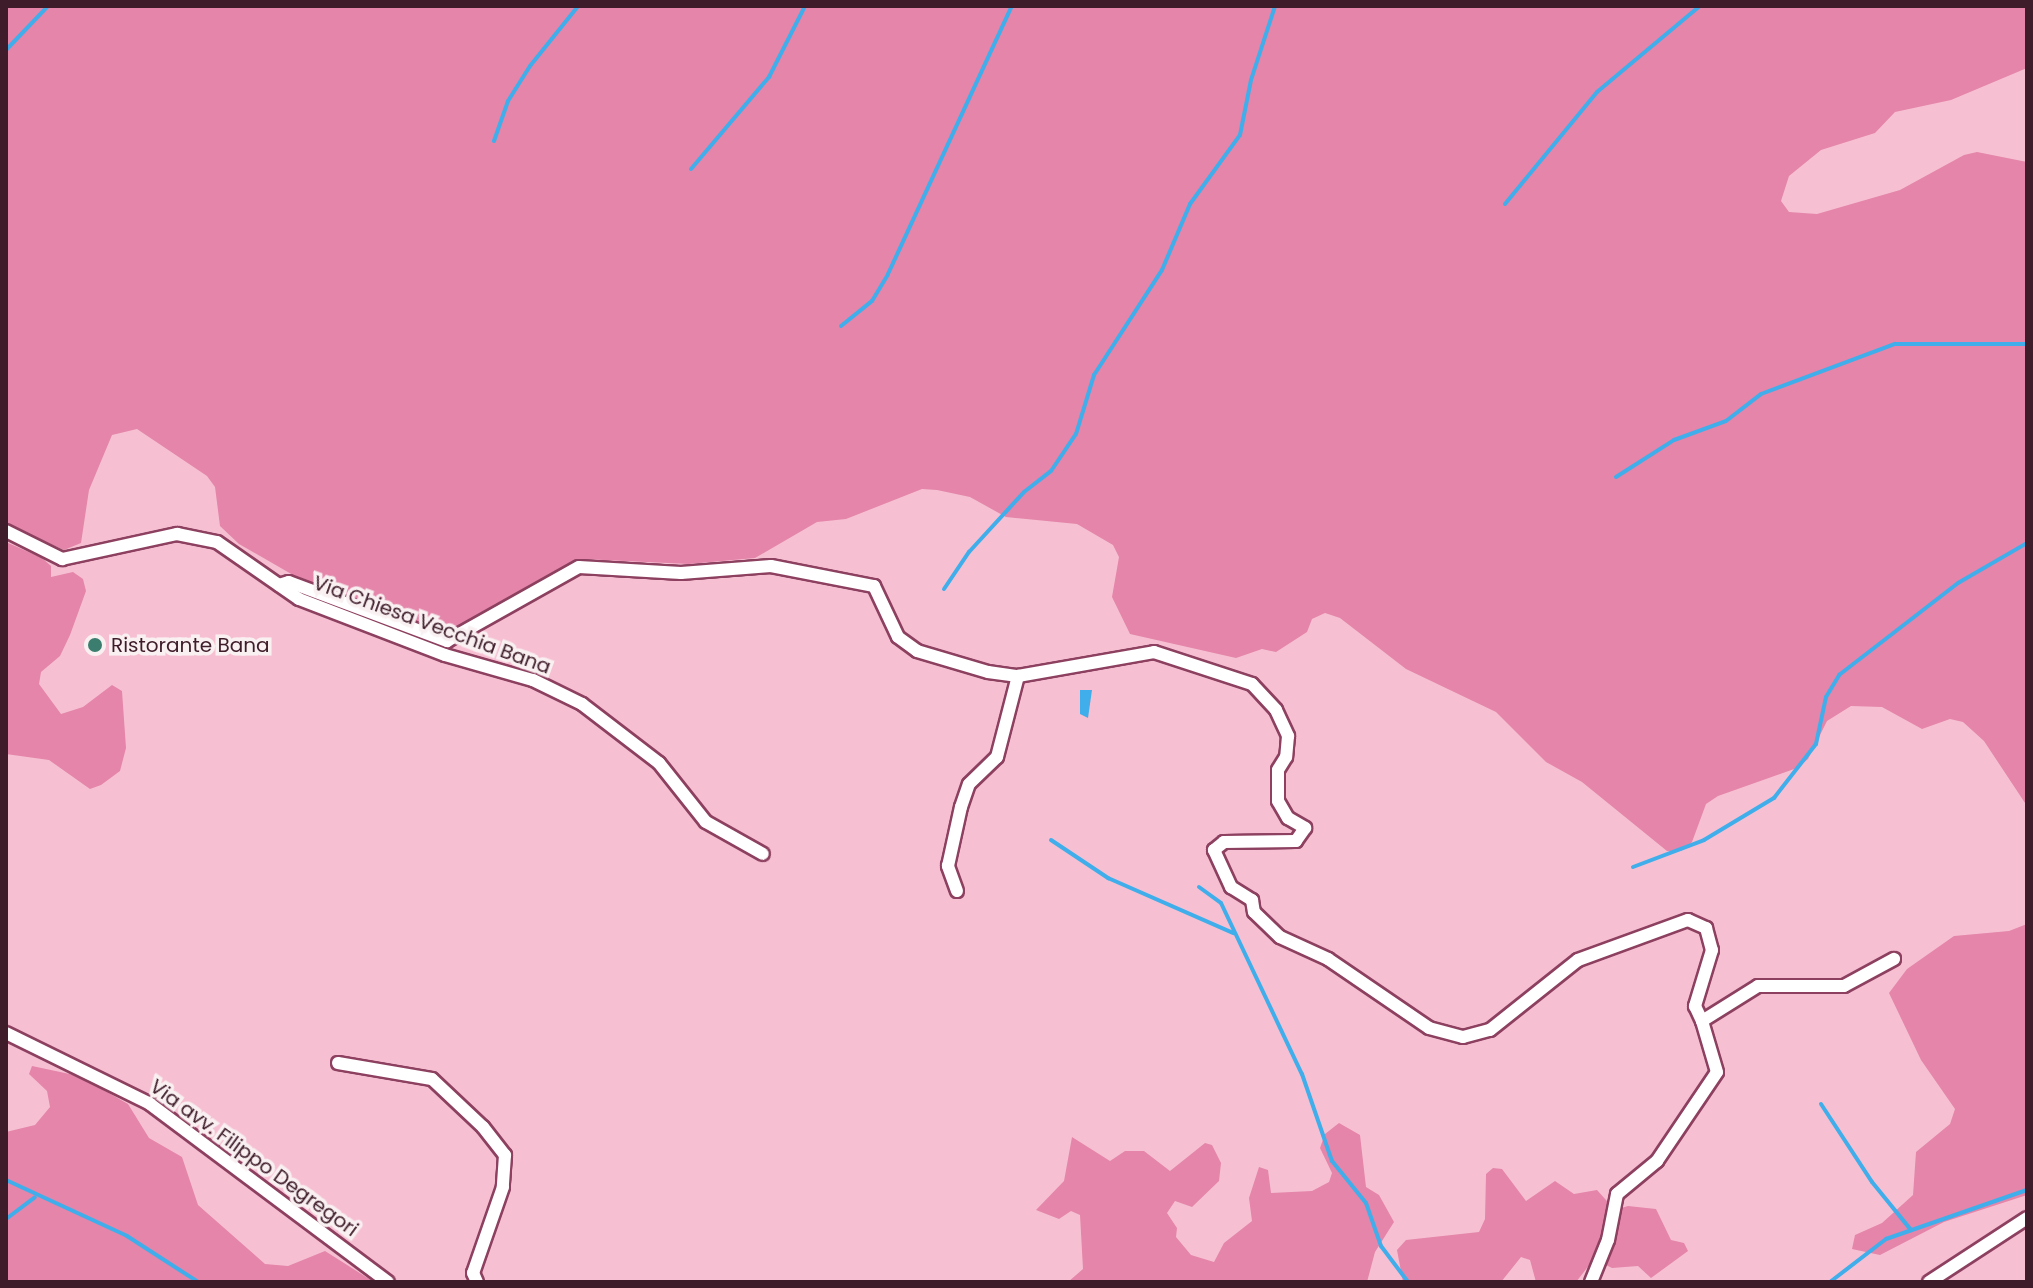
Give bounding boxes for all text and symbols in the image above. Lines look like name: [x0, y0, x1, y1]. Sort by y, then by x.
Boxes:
street label: Via Chiesa Vecchia Bana: [310, 571, 554, 679]
place label: Ristorante Bana: [111, 633, 269, 657]
marker: Ristorante Bana: [86, 636, 104, 654]
street label: Via avv. Filippo Degregori: [145, 1074, 363, 1242]

